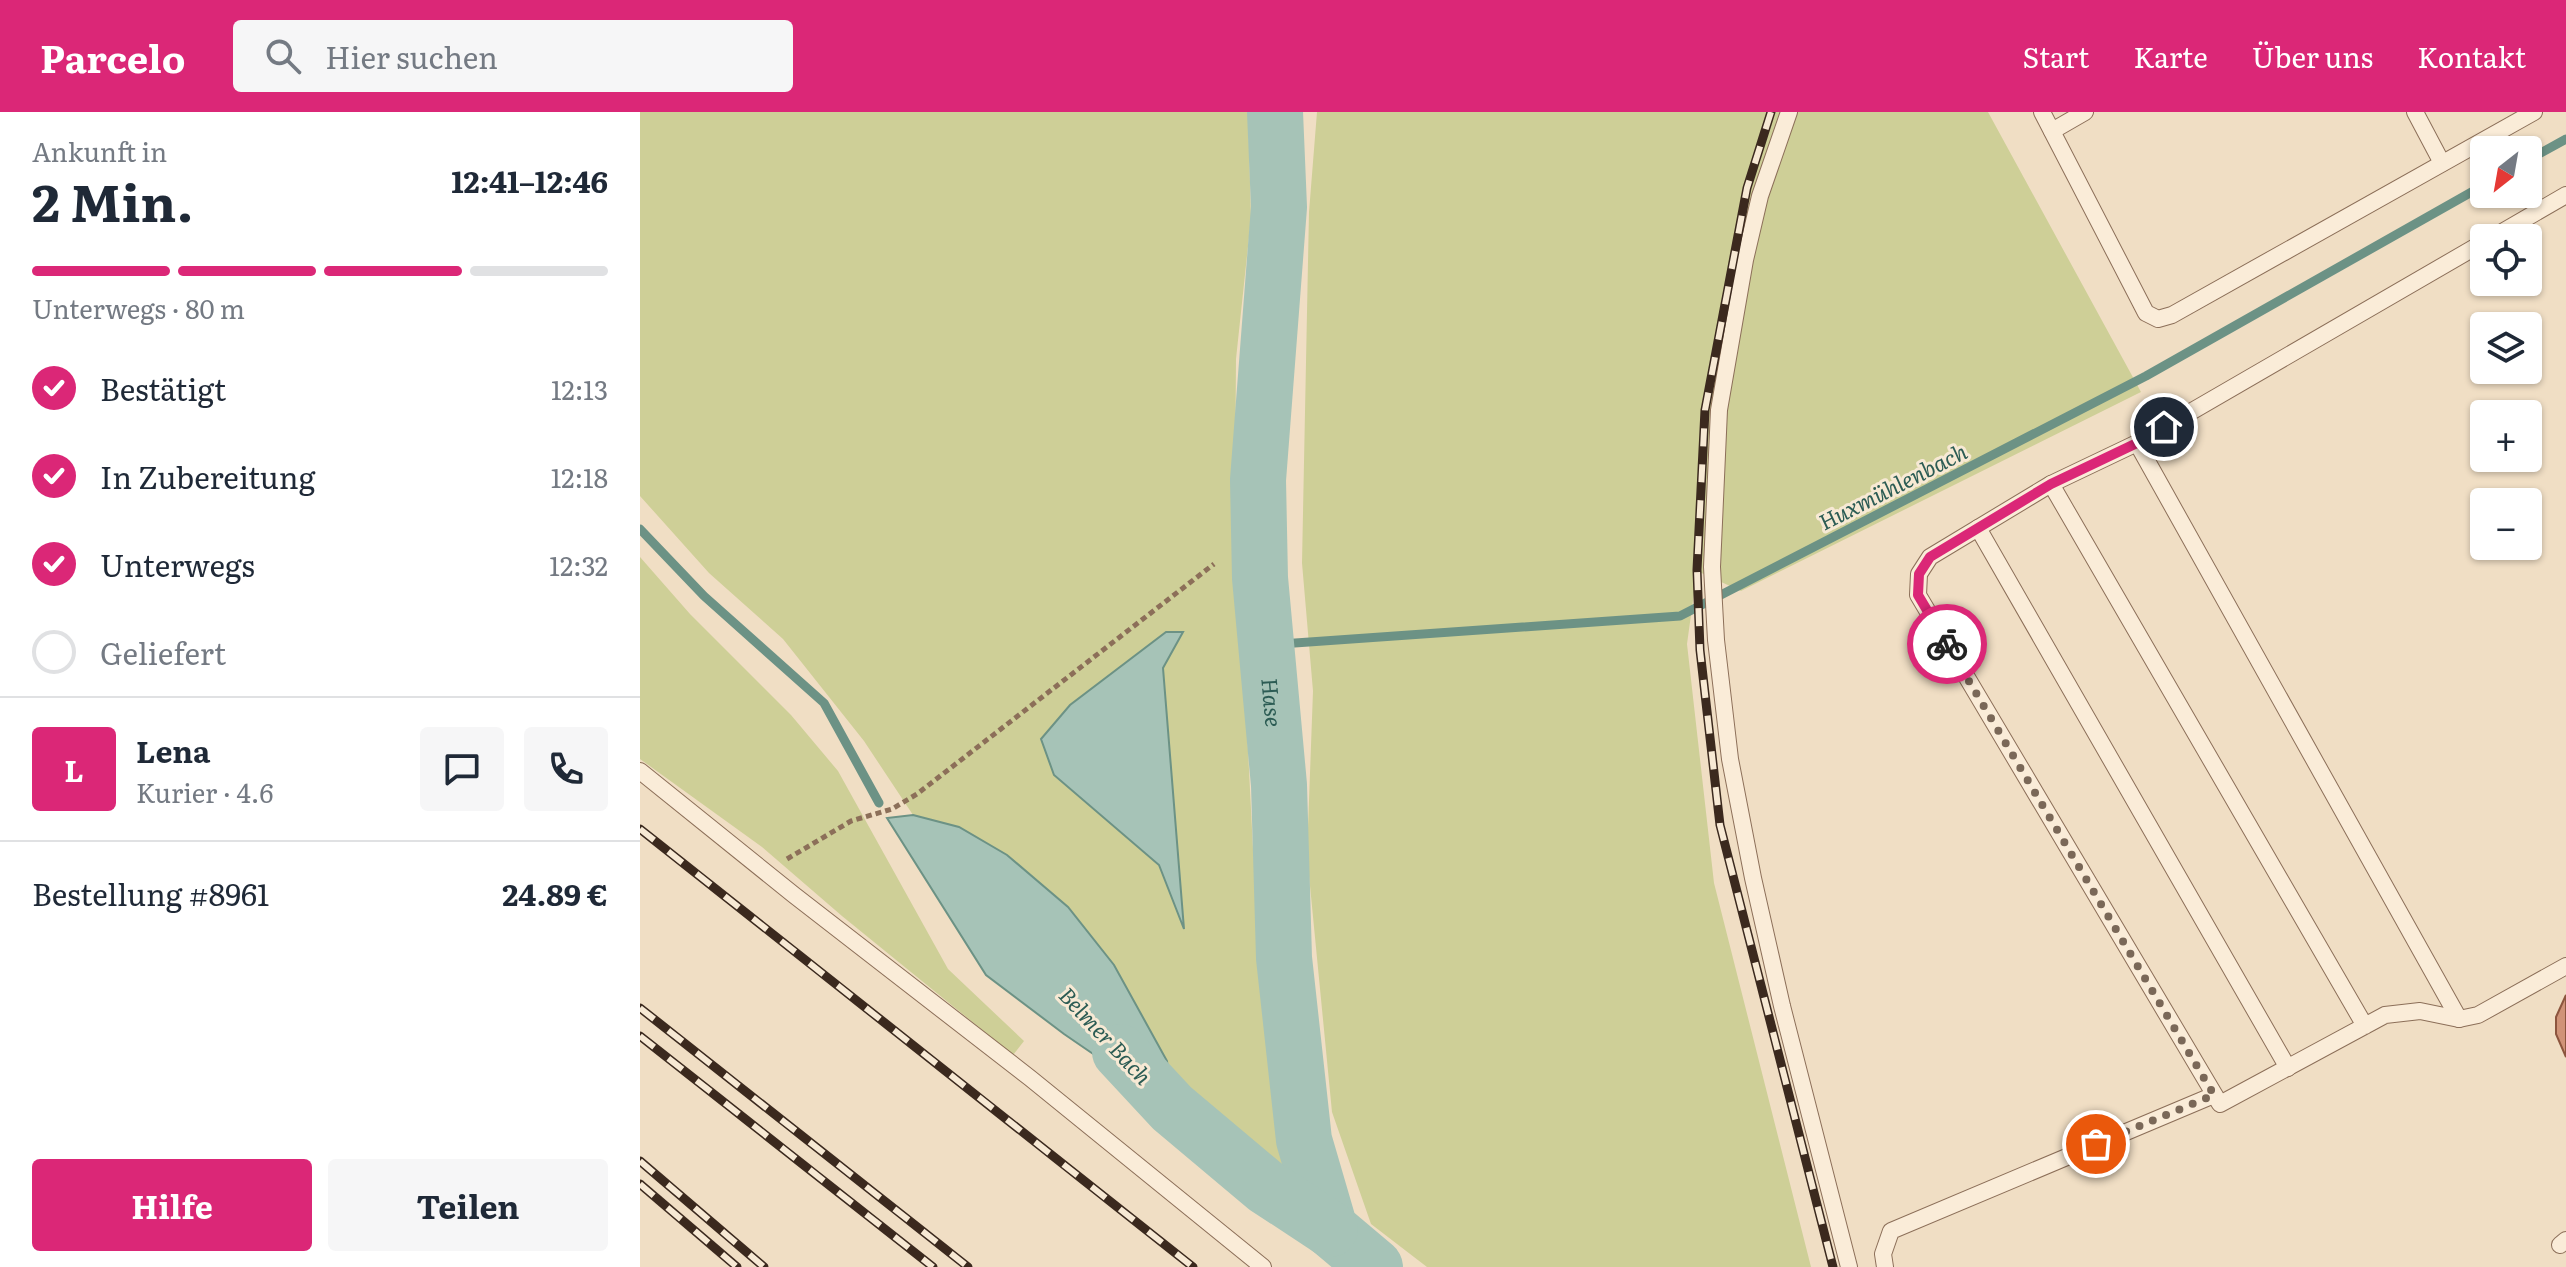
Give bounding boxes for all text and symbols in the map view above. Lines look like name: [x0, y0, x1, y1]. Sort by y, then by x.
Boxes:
search box: [233, 20, 793, 92]
text: Parcelo: [40, 28, 185, 85]
icon: search: [261, 34, 305, 78]
text: Hier suchen: [325, 34, 498, 78]
text: Start: [2023, 35, 2089, 77]
text: Karte: [2133, 35, 2208, 77]
text: Über uns: [2252, 35, 2373, 77]
text: Kontakt: [2417, 35, 2526, 77]
text: Ankunft in: [32, 131, 167, 170]
north arrow: [2470, 136, 2542, 208]
map controls: [2470, 136, 2542, 560]
text: 12:41–12:46: [451, 158, 608, 202]
text: 2 Min.: [32, 161, 194, 238]
button: locate: [2470, 224, 2542, 296]
text: Unterwegs · 80 m: [32, 288, 245, 327]
button: layers: [2470, 312, 2542, 384]
icon: check: [32, 366, 76, 410]
text: Bestätigt: [100, 366, 226, 410]
text: 12:13: [551, 369, 608, 408]
pin: [2130, 393, 2198, 461]
button: +: [2470, 400, 2542, 472]
icon: home: [2142, 405, 2186, 449]
water label: Huxmühlenbach: [1812, 434, 1972, 537]
icon: check: [32, 454, 76, 498]
text: In Zubereitung: [100, 454, 315, 498]
text: 12:18: [551, 457, 608, 496]
button: −: [2470, 488, 2542, 560]
icon: check: [32, 542, 76, 586]
text: Unterwegs: [100, 542, 255, 586]
text: 12:32: [549, 545, 608, 584]
courier: [1907, 604, 1987, 684]
icon: bike: [1925, 622, 1969, 666]
text: Geliefert: [100, 630, 226, 674]
water label: Hase: [1254, 676, 1292, 728]
button: chat: [420, 727, 504, 811]
button: phone: [524, 727, 608, 811]
text: Lena: [136, 728, 210, 772]
text: L: [64, 747, 84, 791]
text: Kurier · 4.6: [136, 772, 273, 811]
text: Bestellung #8961: [32, 871, 269, 915]
text: 24.89 €: [502, 871, 608, 915]
water label: Belmer Bach: [1052, 979, 1160, 1091]
pin: [2062, 1110, 2130, 1178]
icon: bag: [2074, 1122, 2118, 1166]
button: Hilfe: [32, 1159, 312, 1251]
button: Teilen: [328, 1159, 608, 1251]

